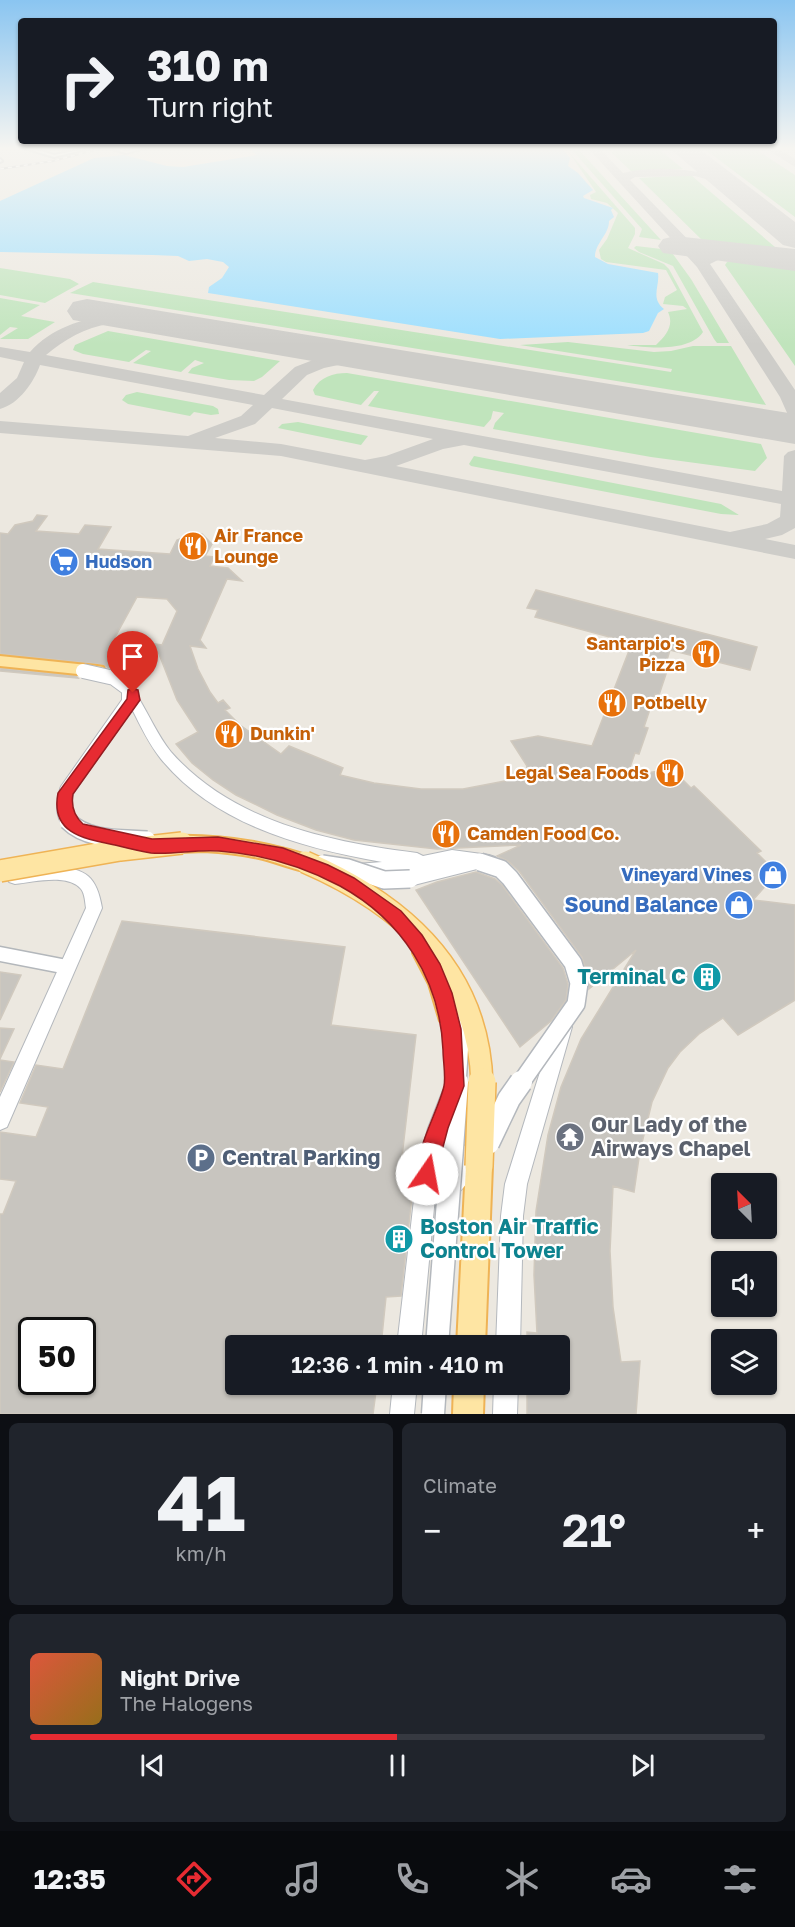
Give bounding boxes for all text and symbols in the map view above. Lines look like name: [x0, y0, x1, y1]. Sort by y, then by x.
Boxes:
text: 310 m: [147, 40, 269, 90]
icon: right: [48, 42, 126, 120]
text: Turn right: [147, 91, 273, 123]
place label: Air France Lounge: [214, 524, 303, 567]
restaurant icon: Air France Lounge: [177, 530, 209, 562]
supermarket icon: Hudson: [48, 546, 80, 578]
place label: Hudson: [85, 550, 152, 572]
pin: [107, 631, 158, 693]
place label: Santarpio's Pizza: [586, 632, 685, 675]
restaurant icon: Santarpio's Pizza: [690, 638, 722, 670]
icon: arrive: [116, 640, 149, 673]
restaurant icon: Potbelly: [596, 687, 628, 719]
place label: Potbelly: [633, 691, 707, 713]
restaurant icon: Dunkin': [213, 718, 245, 750]
place label: Dunkin': [250, 722, 315, 744]
restaurant icon: Legal Sea Foods: [654, 757, 686, 789]
place label: Legal Sea Foods: [505, 761, 649, 783]
restaurant icon: Camden Food Co.: [430, 818, 462, 850]
place label: Camden Food Co.: [467, 822, 620, 844]
shop icon: Vineyard Vines: [757, 859, 789, 891]
place label: Vineyard Vines: [621, 863, 752, 885]
shop icon: Sound Balance: [723, 889, 755, 921]
place label: Sound Balance: [565, 891, 718, 917]
building icon: Terminal C: [691, 961, 723, 993]
place label: Terminal C: [577, 963, 686, 989]
place label: Our Lady of the Airways Chapel: [591, 1111, 751, 1161]
temple icon: Our Lady of the Airways Chapel: [554, 1121, 586, 1153]
parking icon: Central Parking: [185, 1142, 217, 1174]
position arrow: [395, 1142, 459, 1206]
place label: Central Parking: [222, 1144, 380, 1170]
north arrow: [711, 1173, 777, 1239]
map controls: [711, 1173, 777, 1395]
place label: Boston Air Traffic Control Tower: [420, 1213, 599, 1263]
building icon: Boston Air Traffic Control Tower: [383, 1223, 415, 1255]
button: sound: [711, 1251, 777, 1317]
speed limit sign: 50: [18, 1317, 96, 1395]
button: layers: [711, 1329, 777, 1395]
text: 12:36 · 1 min · 410 m: [291, 1351, 504, 1378]
text: 41: [157, 1455, 245, 1548]
text: Climate: [423, 1473, 497, 1497]
text: 21°: [562, 1503, 626, 1557]
text: −: [423, 1511, 441, 1550]
text: +: [747, 1511, 765, 1550]
text: km/h: [176, 1541, 226, 1565]
text: Night Drive: [120, 1664, 240, 1691]
text: The Halogens: [120, 1691, 253, 1715]
icon: previous: [136, 1749, 169, 1782]
icon: pause: [381, 1749, 414, 1782]
icon: next: [626, 1749, 659, 1782]
icon: directions: [173, 1858, 215, 1900]
icon: music: [282, 1858, 324, 1900]
icon: phone: [391, 1858, 433, 1900]
icon: climate: [501, 1858, 543, 1900]
icon: car: [610, 1858, 652, 1900]
icon: filters: [719, 1858, 761, 1900]
text: 12:35: [34, 1863, 106, 1895]

